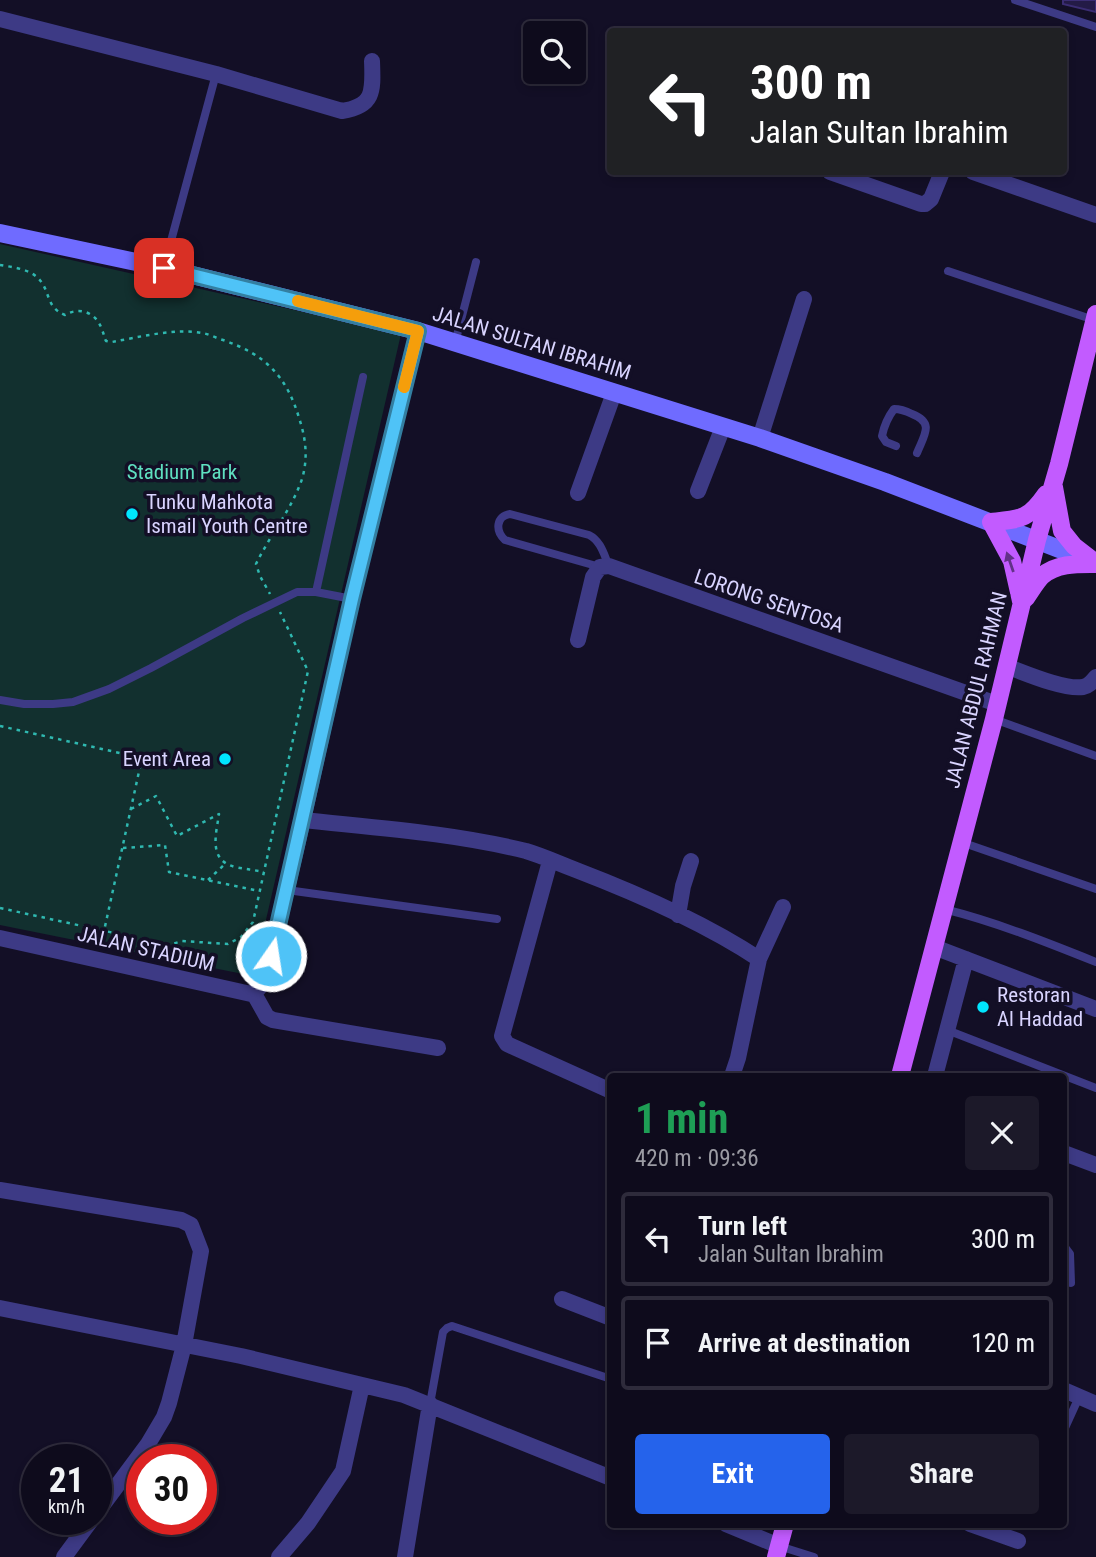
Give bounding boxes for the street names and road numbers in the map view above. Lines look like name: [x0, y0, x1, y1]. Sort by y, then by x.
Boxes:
street label: JALAN SULTAN IBRAHIM: [430, 301, 634, 385]
street label: LORONG SENTOSA: [691, 564, 847, 638]
street label: JALAN ABDUL RAHMAN: [940, 589, 1012, 791]
street label: JALAN STADIUM: [75, 922, 217, 976]

